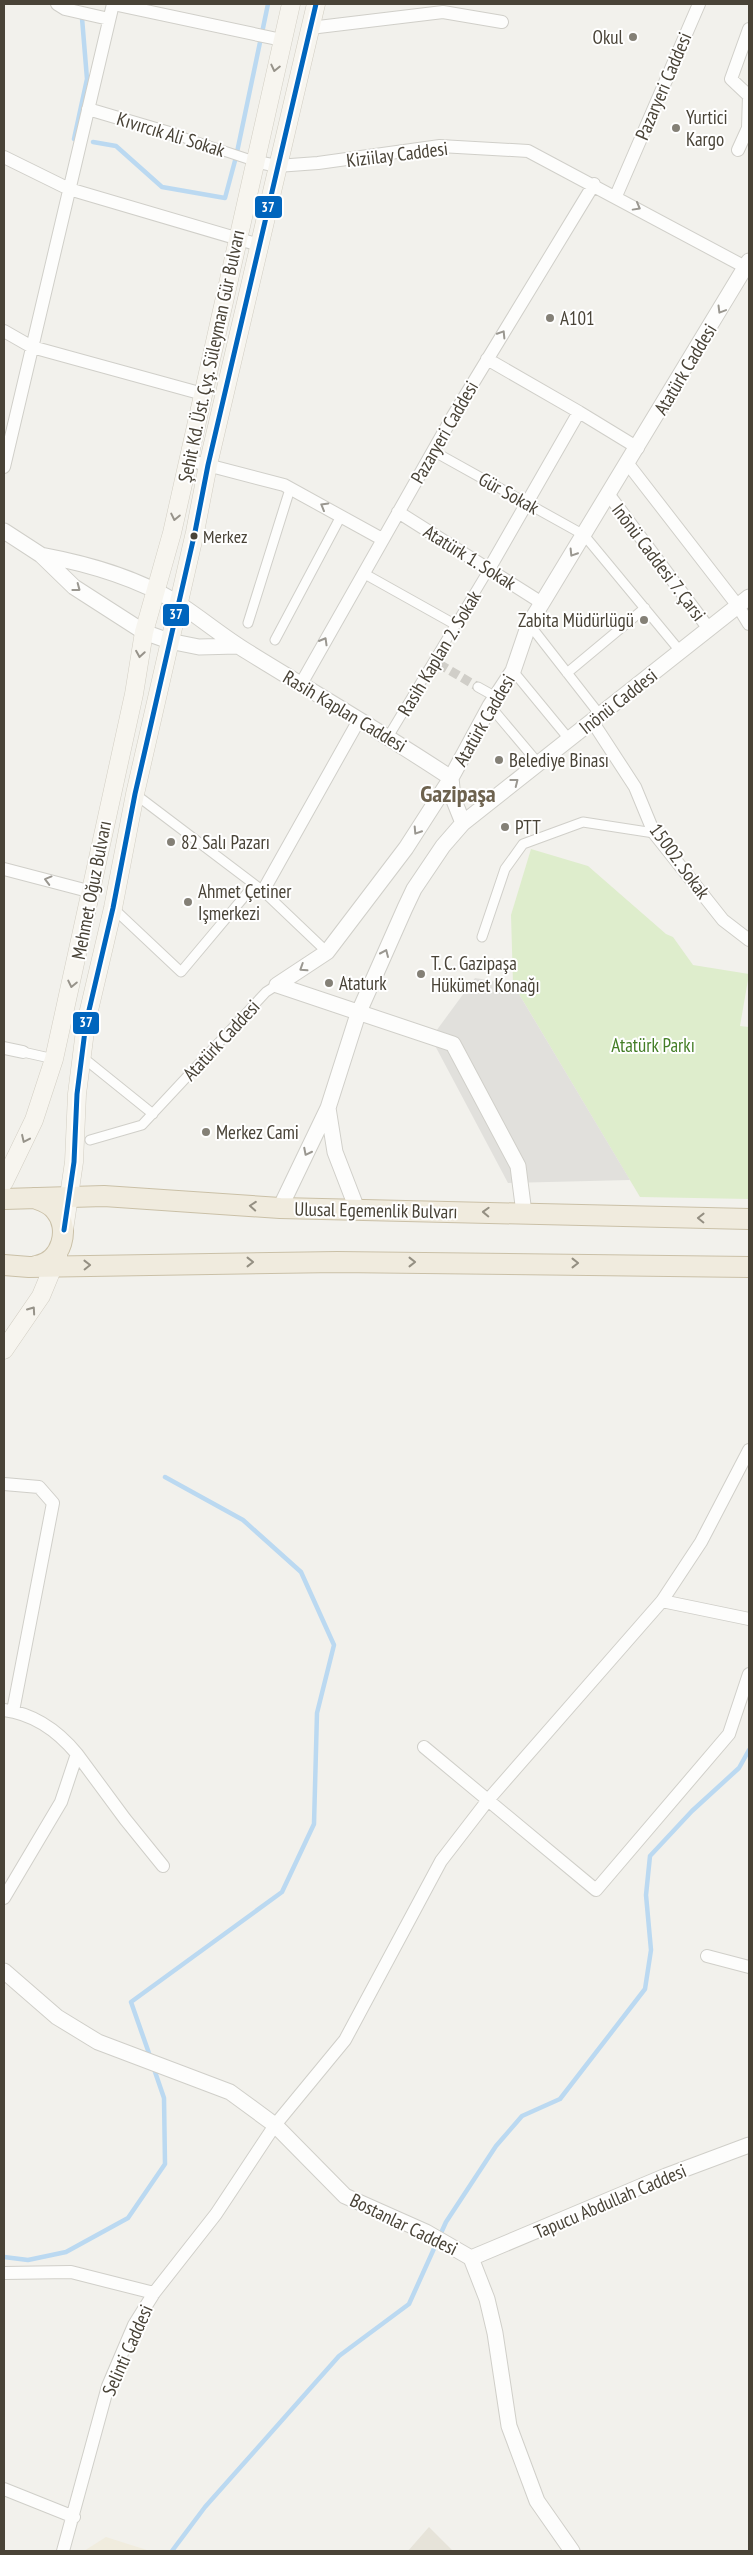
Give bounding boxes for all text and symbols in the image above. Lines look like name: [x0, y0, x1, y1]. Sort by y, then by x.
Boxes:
place label: Okul: [593, 25, 624, 49]
street label: Pazaryeri Caddesi: [630, 29, 696, 143]
marker: Okul: [627, 31, 639, 43]
one-way arrow: [270, 64, 281, 73]
place label: Yurtici Kargo: [686, 105, 728, 151]
street label: Kıvırcık Ali Sokak: [114, 106, 229, 162]
marker: Yurtici Kargo: [670, 122, 682, 134]
street label: Kiziilay Caddesi: [345, 136, 449, 172]
line badge: 37: [254, 195, 283, 219]
text: 37: [261, 198, 275, 216]
one-way arrow: [631, 201, 640, 211]
street label: Şehit Kd. Üst. Çvş. Süleyman Gür Bulvarı: [172, 227, 250, 485]
one-way arrow: [717, 304, 727, 313]
place label: A101: [560, 306, 595, 330]
marker: A101: [544, 312, 556, 324]
street label: Atatürk Caddesi: [648, 319, 722, 419]
one-way arrow: [496, 331, 505, 340]
street label: Pazaryeri Caddesi: [405, 376, 483, 488]
street label: Gür Sokak: [475, 467, 544, 520]
street label: Inōnü Caddesi 7. Çarsi: [607, 498, 711, 626]
one-way arrow: [320, 503, 329, 513]
one-way arrow: [170, 513, 181, 522]
street label: Atatürk 1. Sokak: [419, 519, 521, 595]
place label: Merkez: [203, 525, 247, 548]
marker: Merkez: [189, 531, 199, 541]
one-way arrow: [569, 548, 579, 557]
one-way arrow: [71, 582, 81, 591]
street label: Rasih Kaplan 2. Sokak: [392, 585, 486, 720]
line badge: 37: [162, 603, 190, 627]
text: 37: [169, 605, 183, 623]
place label: Zabita Müdürlügü: [518, 608, 634, 632]
marker: Zabita Müdürlügü: [638, 614, 650, 626]
one-way arrow: [318, 638, 328, 647]
one-way arrow: [135, 650, 146, 658]
street label: Inönü Caddesi: [574, 663, 662, 739]
street label: Rasih Kaplan Caddesi: [279, 665, 411, 757]
street label: Atatürk Caddesi: [448, 670, 520, 770]
place label: Belediye Binası: [509, 748, 609, 772]
marker: Belediye Binası: [493, 754, 505, 766]
district label: Gazipaşa: [420, 778, 496, 809]
one-way arrow: [509, 779, 518, 787]
place label: PTT: [515, 815, 541, 839]
street label: Mehmet Oğuz Bulvarı: [66, 819, 116, 961]
street label: 15002. Sokak: [645, 819, 716, 904]
marker: PTT: [499, 821, 511, 833]
one-way arrow: [414, 826, 423, 835]
place label: 82 Salı Pazarı: [181, 830, 270, 854]
marker: 82 Salı Pazarı: [165, 836, 177, 848]
one-way arrow: [43, 875, 52, 886]
place label: Ahmet Çetiner Işmerkezi: [198, 879, 292, 925]
marker: Ahmet Çetiner Işmerkezi: [182, 896, 194, 908]
one-way arrow: [379, 949, 390, 958]
place label: T. C. Gazipaşa Hükümet Konağı: [431, 951, 540, 997]
one-way arrow: [299, 962, 308, 971]
marker: T. C. Gazipaşa Hükümet Konağı: [415, 968, 427, 980]
place label: Ataturk: [339, 971, 387, 995]
marker: Ataturk: [323, 977, 335, 989]
one-way arrow: [67, 980, 77, 989]
street label: Atatürk Caddesi: [177, 994, 265, 1086]
line badge: 37: [72, 1011, 100, 1035]
text: 37: [79, 1013, 93, 1031]
park label: Atatürk Parkı: [611, 1033, 695, 1057]
place label: Merkez Cami: [216, 1120, 299, 1144]
marker: Merkez Cami: [200, 1126, 212, 1138]
one-way arrow: [21, 1134, 31, 1143]
one-way arrow: [303, 1147, 313, 1156]
street label: Ulusal Egemenlik Bulvarı: [294, 1197, 458, 1223]
one-way arrow: [249, 1201, 257, 1212]
one-way arrow: [481, 1207, 489, 1217]
one-way arrow: [696, 1212, 704, 1223]
one-way arrow: [246, 1257, 254, 1267]
one-way arrow: [409, 1257, 417, 1267]
one-way arrow: [572, 1258, 579, 1268]
one-way arrow: [84, 1260, 92, 1270]
one-way arrow: [26, 1306, 35, 1316]
street label: Tapucu Abdullah Caddesi: [530, 2158, 690, 2244]
street label: Bostanlar Caddesi: [346, 2188, 462, 2260]
street label: Selinti Caddesi: [96, 2301, 158, 2399]

